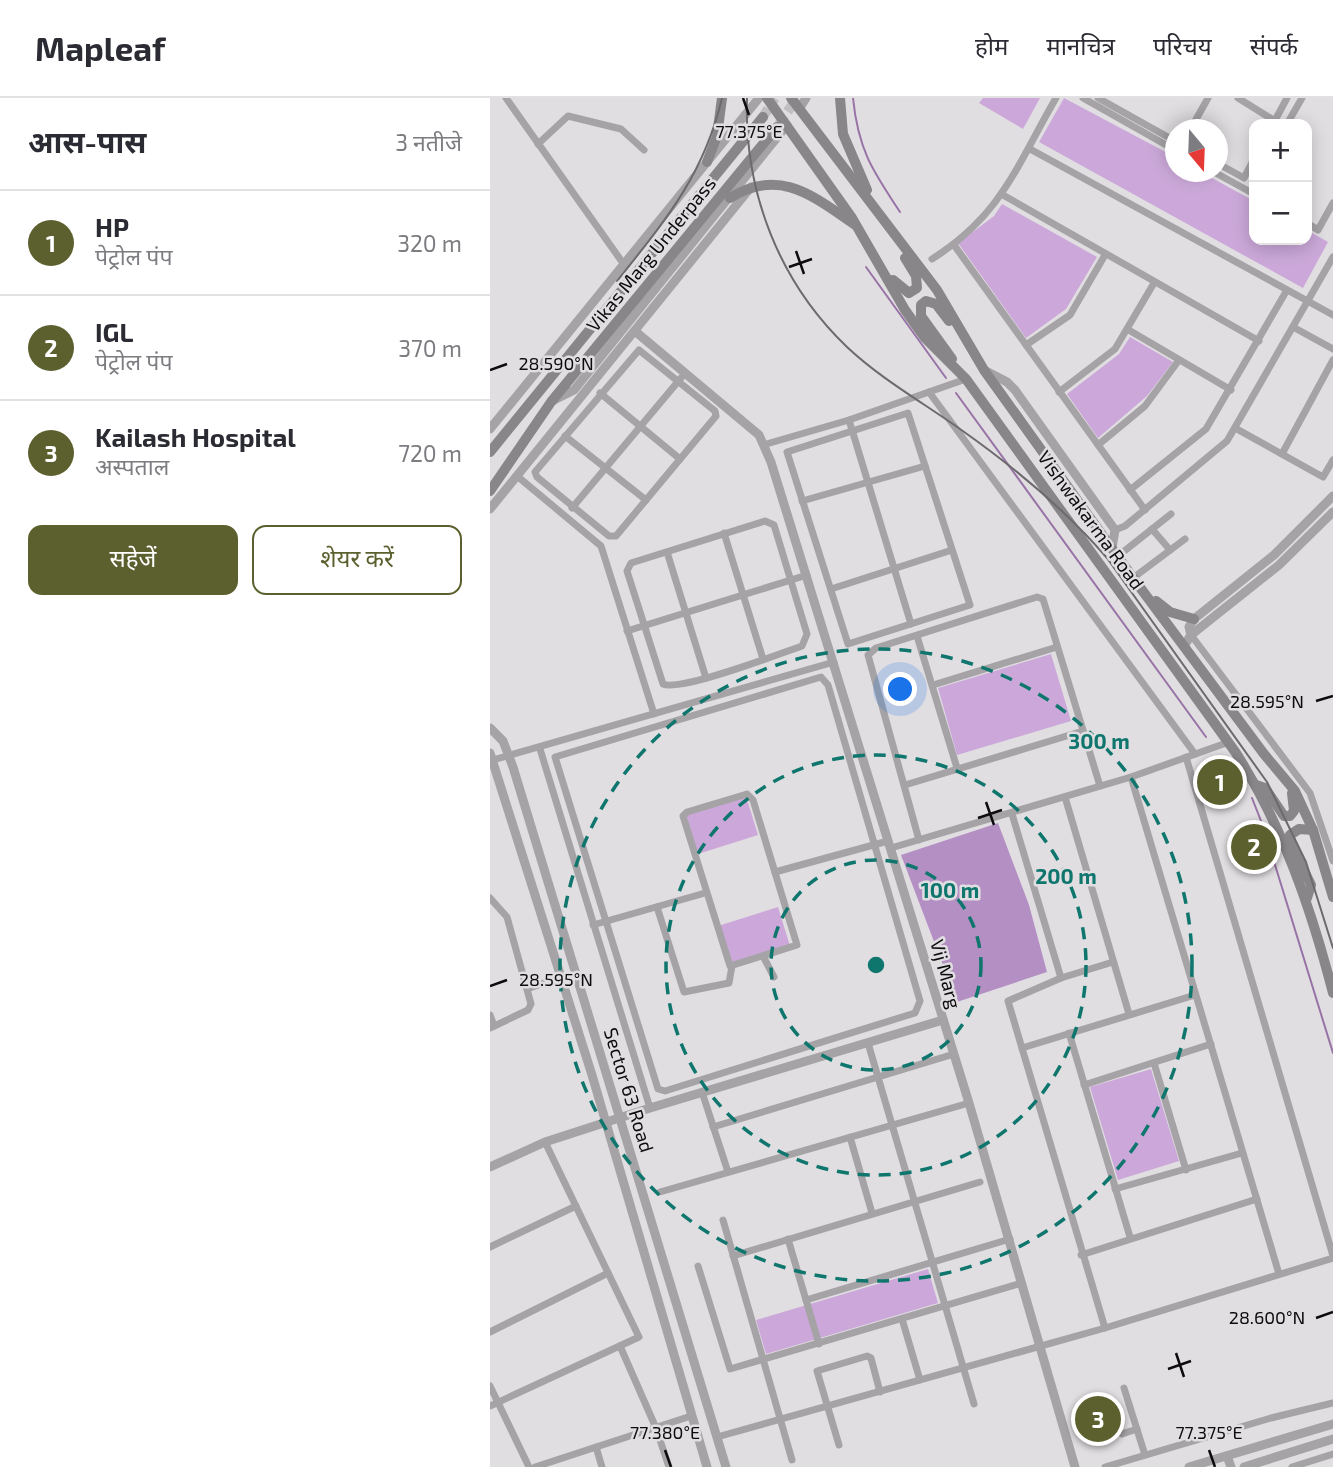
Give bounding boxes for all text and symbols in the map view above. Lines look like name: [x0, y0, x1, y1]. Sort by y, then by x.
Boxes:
text: Mapleaf: [35, 28, 165, 68]
text: होम: [975, 31, 1008, 60]
text: मानचित्र: [1046, 31, 1115, 60]
text: परिचय: [1153, 31, 1212, 60]
text: संपर्क: [1250, 31, 1298, 60]
north arrow: [1165, 119, 1228, 182]
map controls: [1249, 119, 1312, 245]
button: +: [1249, 119, 1312, 182]
text: 77.375°E: [715, 120, 783, 142]
text: आस-पास: [28, 123, 146, 159]
text: 3 नतीजे: [395, 128, 462, 156]
street label: Vikas Marg Underpass: [581, 171, 720, 336]
button: −: [1249, 182, 1312, 245]
text: HP: [95, 211, 129, 242]
text: 1: [46, 229, 56, 257]
text: 320 m: [397, 229, 462, 257]
text: पेट्रोल पंप: [95, 242, 172, 270]
text: IGL: [95, 316, 133, 347]
text: 2: [44, 334, 58, 362]
text: 370 m: [398, 334, 462, 362]
text: पेट्रोल पंप: [95, 347, 172, 375]
text: 28.590°N: [518, 352, 594, 374]
text: Kailash Hospital: [95, 421, 296, 452]
text: 3: [44, 439, 58, 467]
text: 720 m: [398, 439, 462, 467]
street label: Vishwakarma Road: [1033, 446, 1149, 594]
text: अस्पताल: [95, 452, 169, 480]
button: सहेजें: [28, 525, 238, 595]
button: शेयर करें: [252, 525, 462, 595]
your location: [883, 672, 917, 706]
text: 28.595°N: [1230, 690, 1304, 712]
text: 300 m: [1068, 728, 1130, 753]
pin: 1: [1197, 756, 1243, 808]
pin: 2: [1231, 821, 1277, 873]
text: 200 m: [1035, 863, 1097, 888]
text: 100 m: [921, 877, 979, 902]
street label: Vij Marg: [926, 937, 967, 1011]
centre of rings: [864, 953, 888, 977]
text: 28.595°N: [519, 968, 593, 990]
street label: Sector 63 Road: [600, 1025, 659, 1155]
text: 28.600°N: [1229, 1306, 1305, 1328]
pin: 3: [1075, 1393, 1121, 1445]
text: 77.380°E: [630, 1421, 700, 1443]
text: 77.375°E: [1175, 1421, 1243, 1443]

